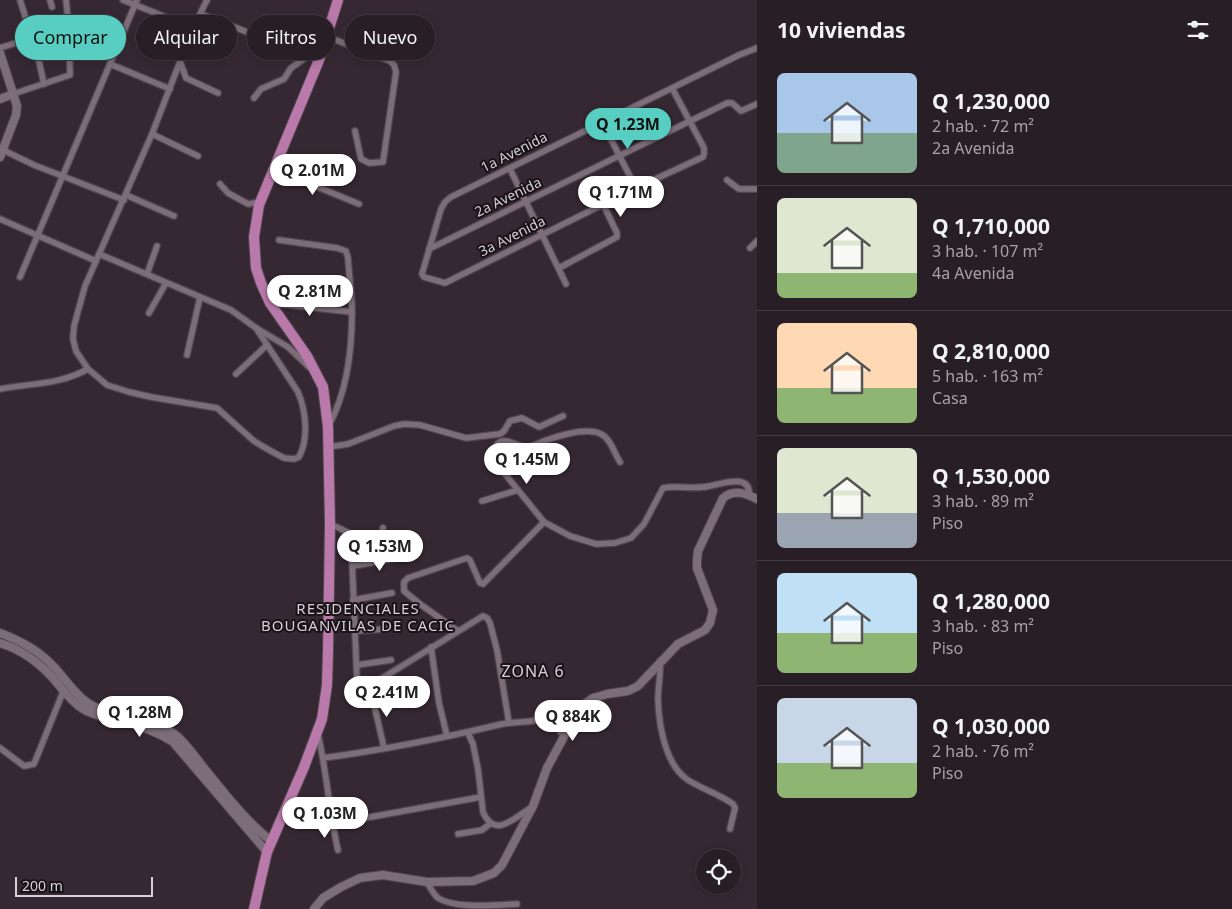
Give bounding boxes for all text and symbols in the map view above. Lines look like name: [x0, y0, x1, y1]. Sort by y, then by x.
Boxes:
chip: Comprar: [15, 15, 126, 60]
chip: Alquilar: [136, 15, 237, 60]
chip: Filtros: [247, 15, 335, 60]
chip: Nuevo: [345, 15, 435, 60]
text: 10 viviendas: [777, 16, 906, 44]
icon: filters: [1184, 16, 1212, 44]
text: Q 1,230,000: [932, 87, 1050, 115]
icon: home: [817, 93, 877, 153]
pin: Q 1.23M: [582, 108, 674, 150]
text: Q 1.23M: [596, 113, 660, 135]
text: 2 hab. · 72 m²: [932, 115, 1034, 137]
street label: 1a Avenida: [477, 127, 550, 176]
text: 2a Avenida: [932, 137, 1015, 159]
pin: Q 2.01M: [267, 154, 359, 196]
text: Q 2.01M: [281, 159, 345, 181]
street label: 2a Avenida: [471, 172, 544, 221]
pin: Q 1.71M: [575, 176, 667, 218]
text: Q 1.71M: [589, 181, 653, 203]
street label: 3a Avenida: [475, 211, 548, 260]
text: Q 1,710,000: [932, 212, 1050, 240]
icon: home: [817, 218, 877, 278]
text: 3 hab. · 107 m²: [932, 240, 1043, 262]
text: 4a Avenida: [932, 262, 1015, 284]
pin: Q 2.81M: [264, 274, 356, 317]
text: Q 2.81M: [278, 280, 342, 302]
text: Q 2,810,000: [932, 337, 1050, 365]
icon: home: [817, 343, 877, 403]
text: 5 hab. · 163 m²: [932, 365, 1043, 387]
text: Casa: [932, 387, 968, 409]
pin: Q 1.45M: [481, 442, 573, 485]
text: Q 1.45M: [495, 448, 559, 470]
text: Q 1,530,000: [932, 462, 1050, 490]
icon: home: [817, 468, 877, 528]
text: 3 hab. · 89 m²: [932, 490, 1034, 512]
text: Piso: [932, 512, 963, 534]
pin: Q 1.53M: [334, 530, 426, 572]
text: Q 1.53M: [348, 535, 412, 557]
text: Q 1,280,000: [932, 587, 1050, 615]
icon: home: [817, 593, 877, 653]
district label: RESIDENCIALES BOUGANVILAS DE CACIC: [261, 598, 455, 635]
text: 3 hab. · 83 m²: [932, 615, 1034, 637]
text: Piso: [932, 637, 963, 659]
district label: ZONA 6: [501, 660, 565, 682]
pin: Q 2.41M: [341, 676, 433, 718]
text: Q 2.41M: [355, 681, 419, 703]
pin: Q 1.28M: [94, 696, 186, 738]
pin: Q 884K: [532, 700, 614, 742]
text: Q 1.28M: [108, 701, 172, 723]
text: Q 884K: [546, 705, 600, 727]
text: Q 1,030,000: [932, 712, 1050, 740]
icon: home: [817, 718, 877, 778]
text: 2 hab. · 76 m²: [932, 740, 1034, 762]
text: Piso: [932, 762, 963, 784]
pin: Q 1.03M: [279, 796, 371, 839]
text: Q 1.03M: [293, 802, 357, 824]
map controls: [696, 849, 741, 894]
button: locate: [696, 849, 741, 894]
scale bar: [15, 874, 152, 897]
text: 200 m: [22, 876, 63, 895]

